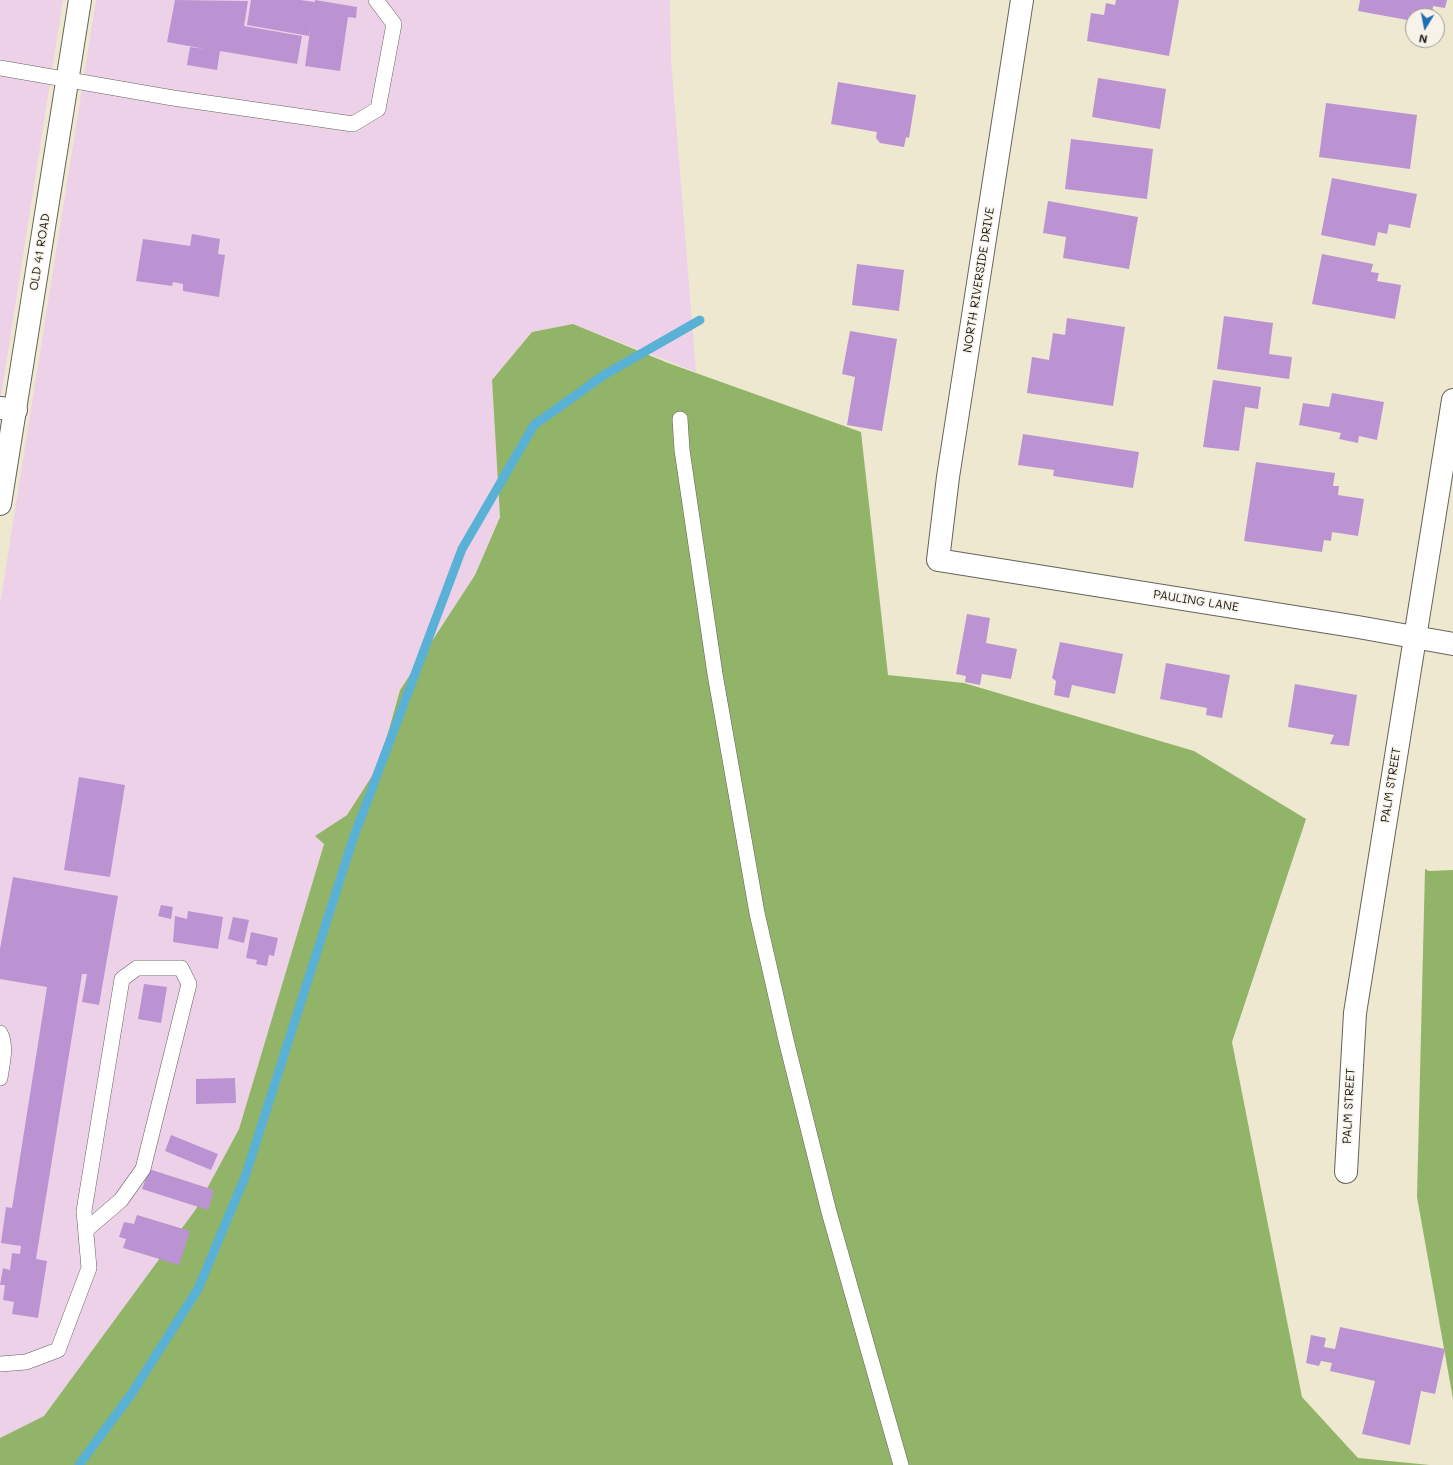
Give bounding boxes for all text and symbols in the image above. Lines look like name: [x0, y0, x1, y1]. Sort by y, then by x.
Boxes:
north arrow: [1405, 8, 1445, 48]
text: N: [1418, 31, 1428, 47]
street label: NORTH RIVERSIDE DRIVE: [960, 206, 998, 354]
street label: OLD 41 ROAD: [27, 212, 53, 292]
street label: PAULING LANE: [1152, 587, 1240, 615]
street label: PALM STREET: [1378, 746, 1404, 824]
street label: PALM STREET: [1340, 1068, 1358, 1144]

